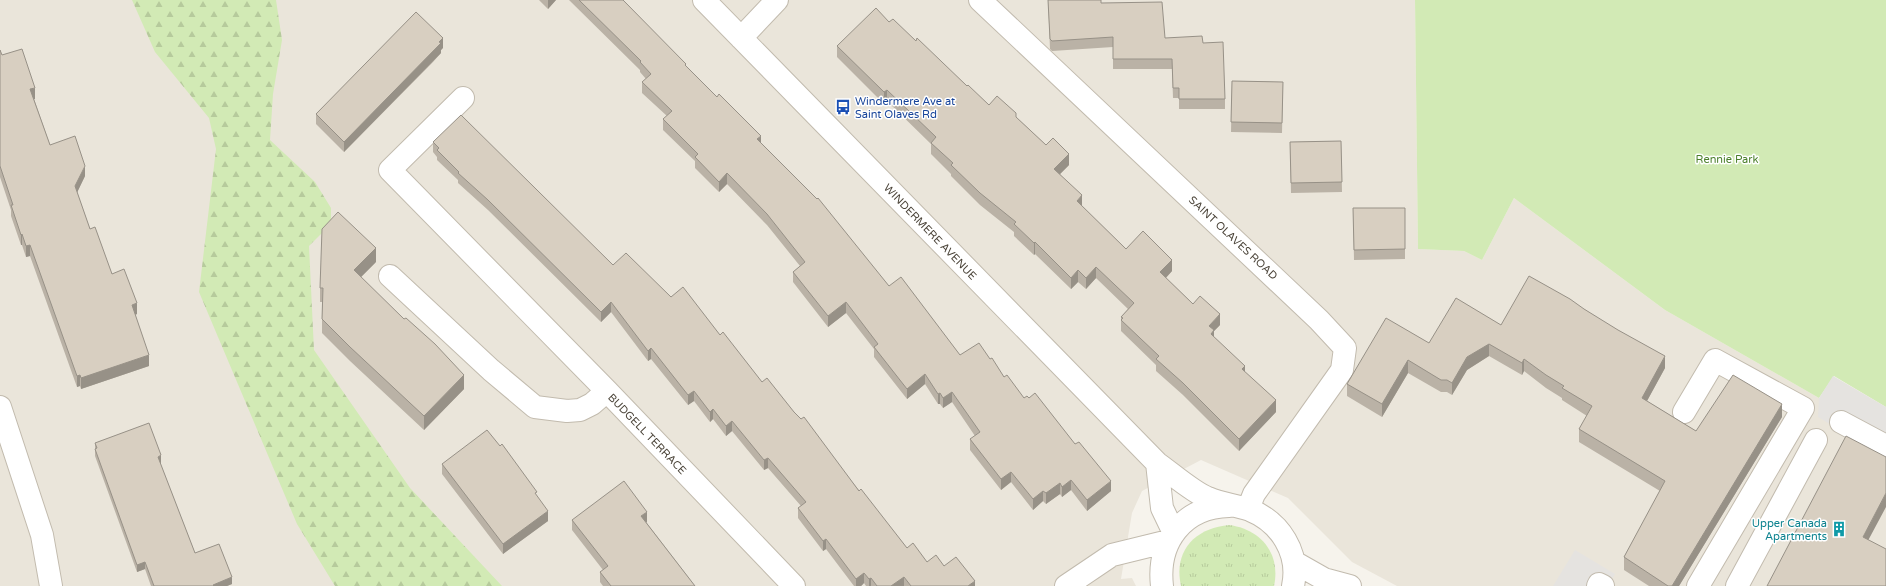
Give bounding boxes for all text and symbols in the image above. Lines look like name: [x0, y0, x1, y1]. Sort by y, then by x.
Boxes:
place label: Windermere Ave at Saint Olaves Rd: [855, 95, 955, 121]
bus stop icon: Windermere Ave at Saint Olaves Rd: [834, 98, 852, 116]
park label: Rennie Park: [1696, 153, 1758, 166]
street label: WINDERMERE AVENUE: [881, 181, 979, 283]
street label: SAINT OLAVES ROAD: [1186, 193, 1280, 283]
street label: BUDGELL TERRACE: [605, 391, 689, 477]
place label: Upper Canada Apartments: [1752, 517, 1827, 543]
building icon: Upper Canada Apartments: [1830, 520, 1848, 538]

